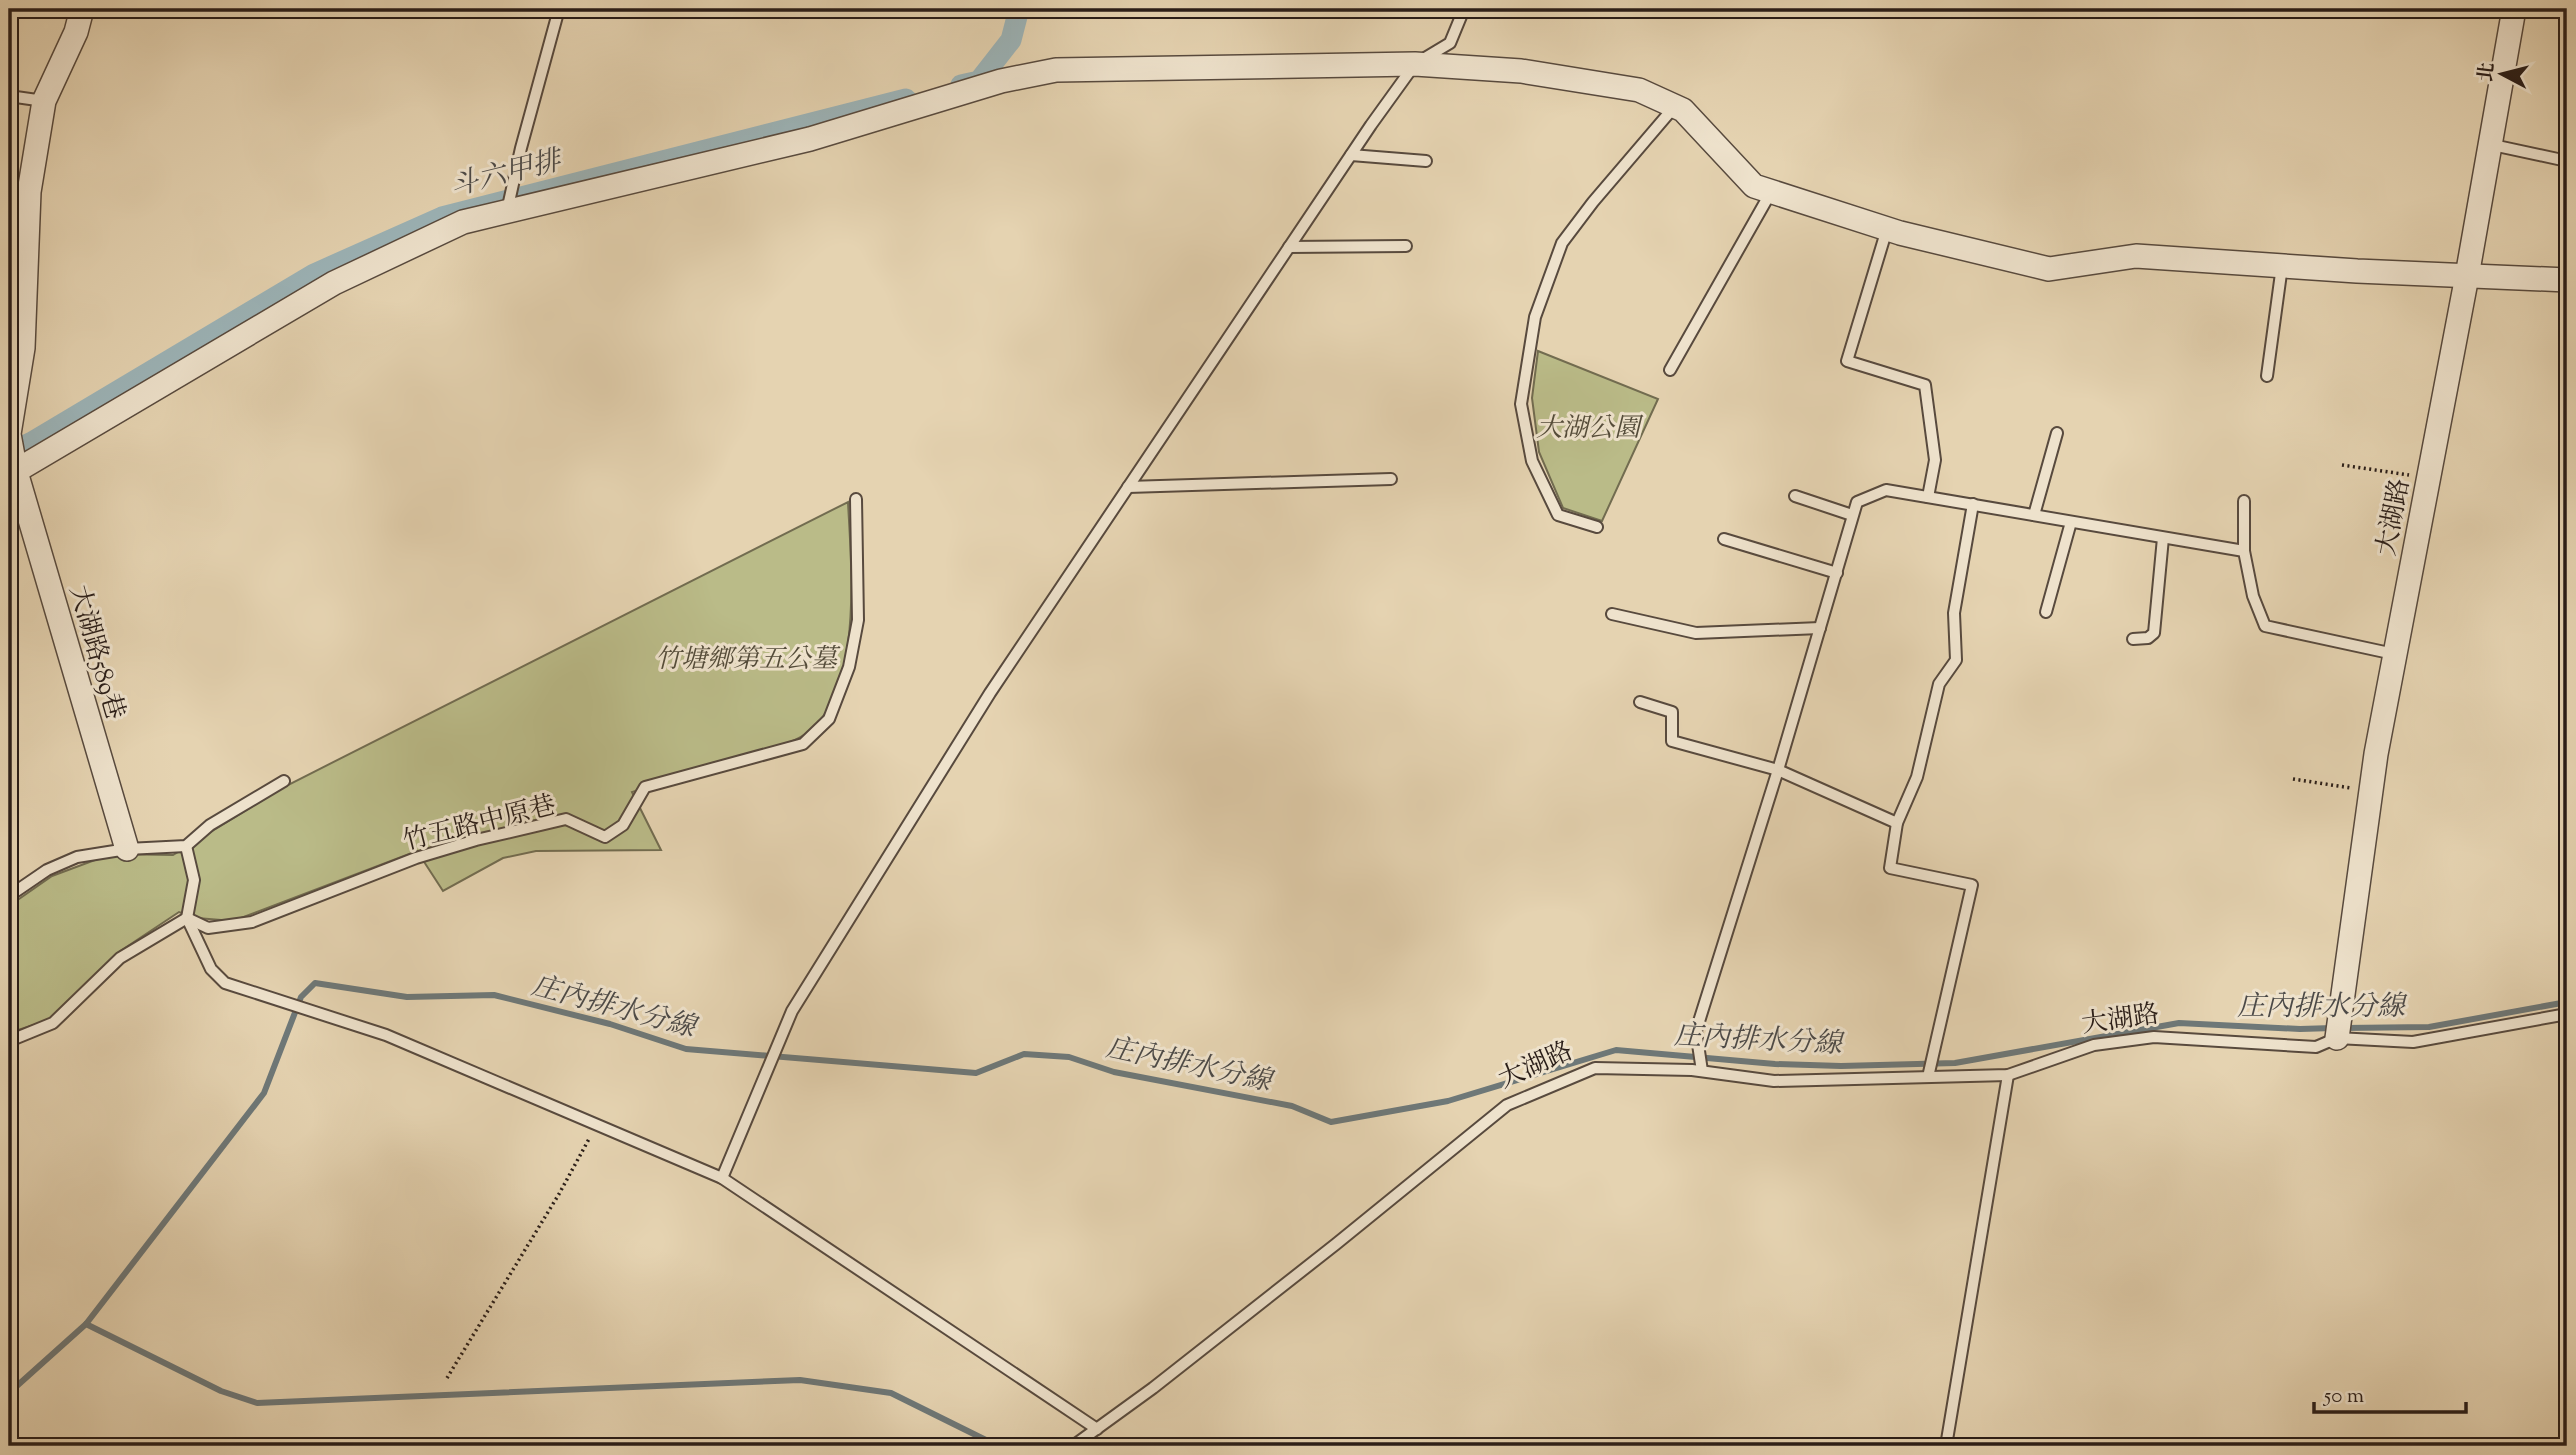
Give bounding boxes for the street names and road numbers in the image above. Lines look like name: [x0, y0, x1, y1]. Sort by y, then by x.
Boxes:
street label: 大湖路: [2369, 476, 2420, 559]
street label: 大湖路589巷: [59, 581, 132, 724]
street label: 竹五路中原巷: [399, 788, 560, 861]
street label: 大湖路: [2079, 997, 2162, 1044]
street label: 大湖路: [1493, 1034, 1579, 1099]

